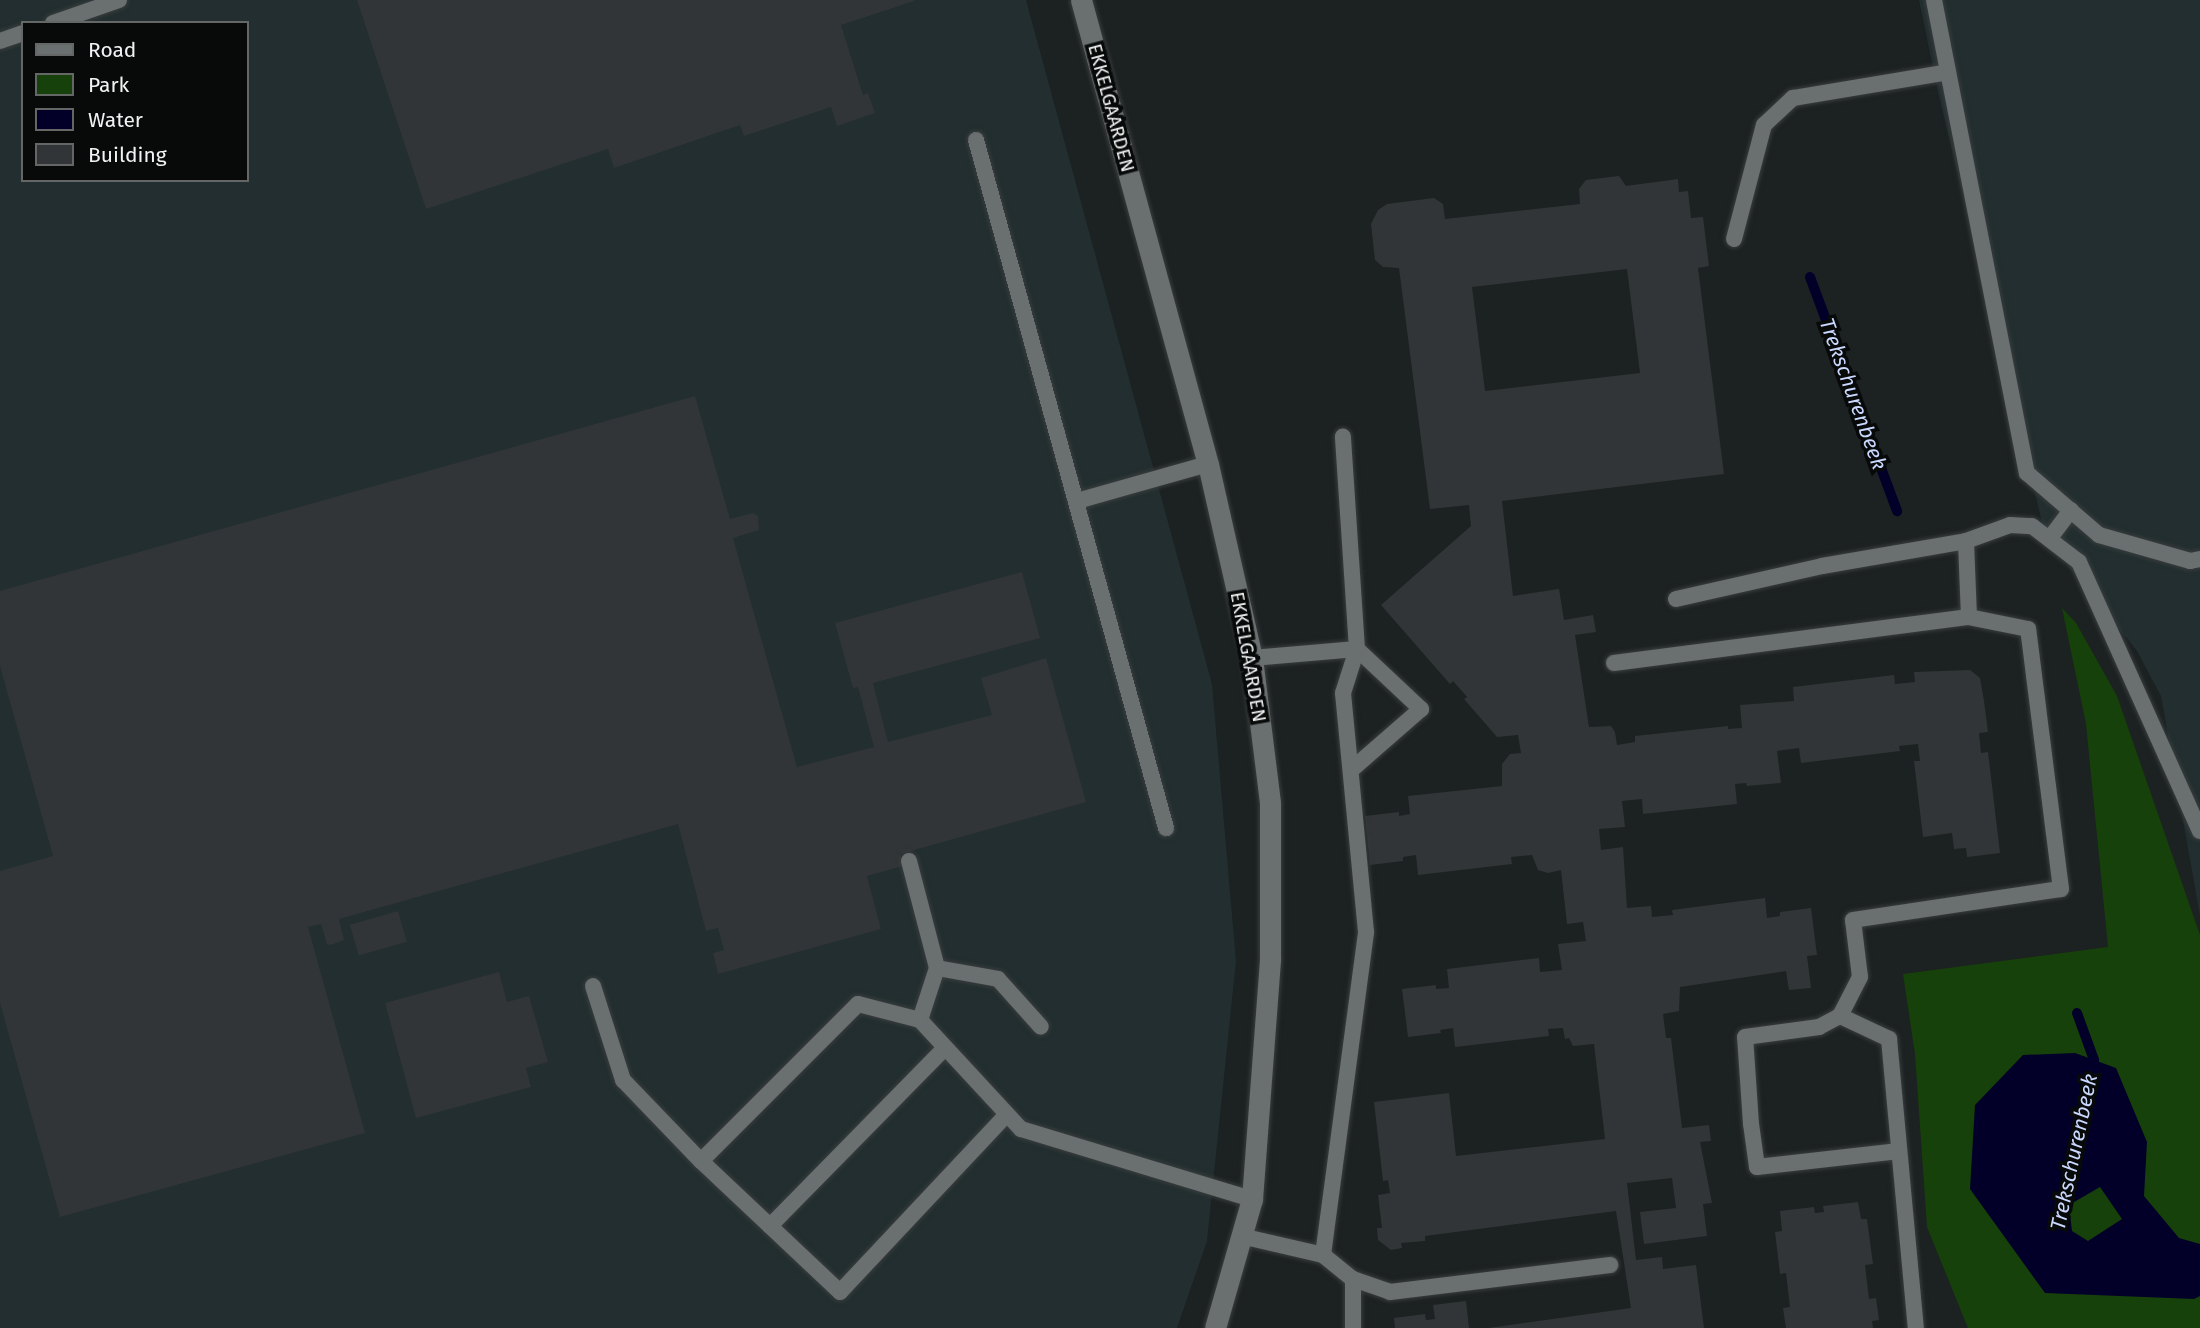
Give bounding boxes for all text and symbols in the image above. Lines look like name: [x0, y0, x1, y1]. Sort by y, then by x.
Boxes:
legend: [21, 21, 248, 182]
text: Road: [88, 37, 136, 63]
street label: EKKELGAARDEN: [1083, 41, 1139, 175]
text: Park: [88, 72, 129, 98]
text: Water: [88, 107, 143, 133]
text: Building: [88, 142, 167, 168]
water label: Trekschurenbeek: [1814, 315, 1892, 473]
street label: EKKELGAARDEN: [1225, 590, 1271, 724]
water label: Trekschurenbeek: [2045, 1071, 2103, 1233]

